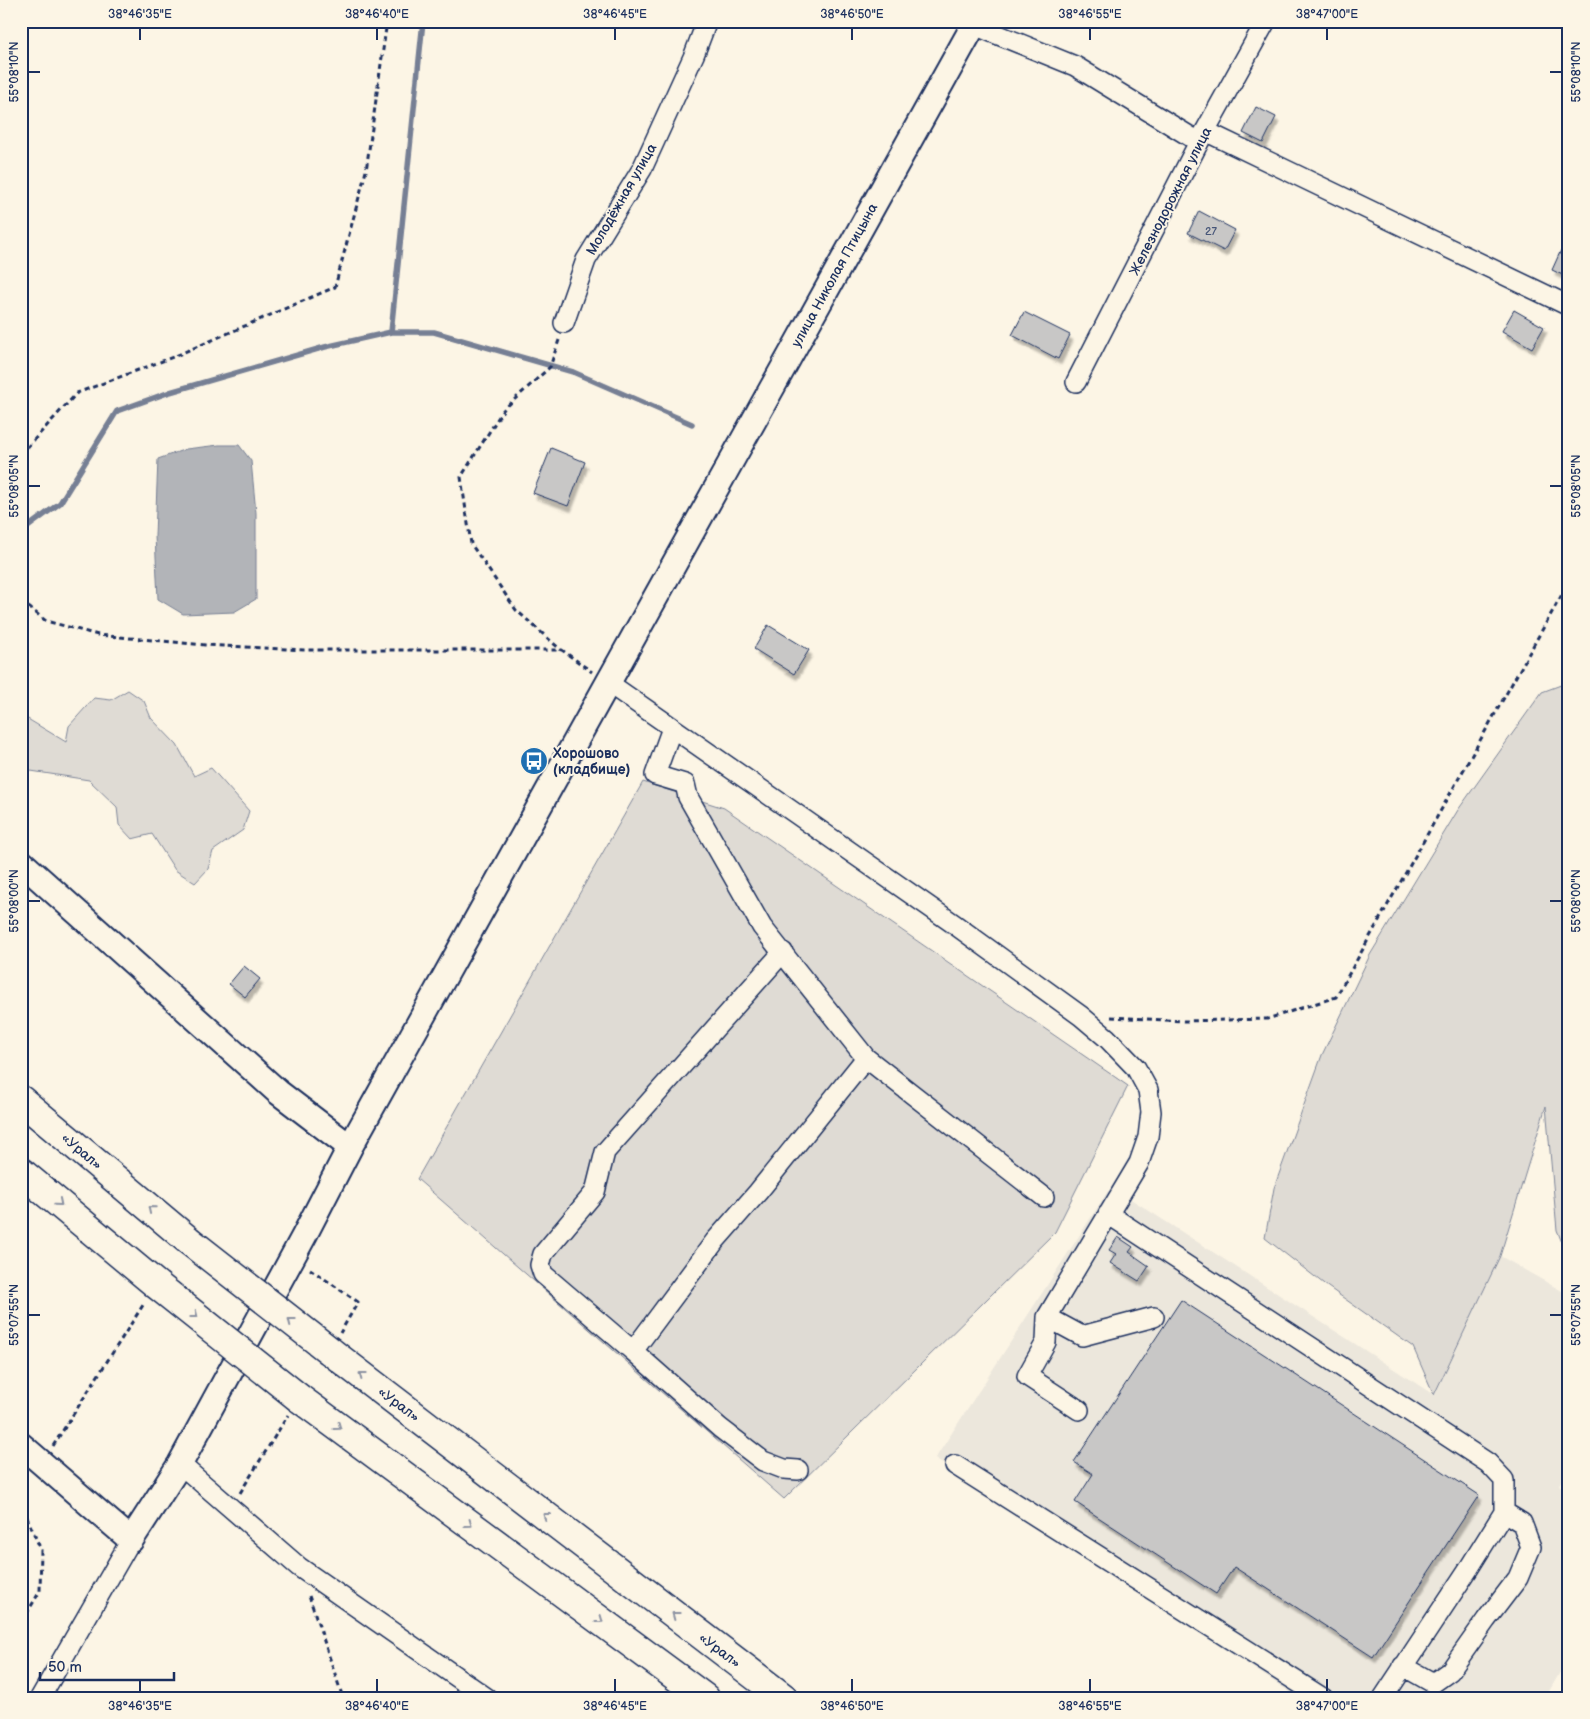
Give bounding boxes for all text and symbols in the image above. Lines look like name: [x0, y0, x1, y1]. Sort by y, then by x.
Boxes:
text: 38°46'35"E: [108, 7, 172, 22]
text: 38°46'40"E: [345, 7, 409, 22]
text: 38°46'45"E: [583, 7, 647, 22]
text: 38°46'50"E: [820, 7, 884, 22]
text: 38°46'55"E: [1058, 7, 1122, 22]
text: 38°47'00"E: [1296, 7, 1358, 22]
text: 55°08'10"N: [7, 41, 22, 103]
text: 55°08'10"N: [1569, 41, 1584, 103]
street label: Железнодорожная улица: [1126, 123, 1216, 278]
street label: Молодёжная улица: [583, 140, 661, 258]
street label: улица Николая Птицына: [788, 200, 882, 350]
house number: 27: [1205, 225, 1218, 238]
text: 55°08'05"N: [7, 454, 22, 518]
text: 55°08'05"N: [1569, 454, 1584, 518]
place label: Хорошово (кладбище): [552, 745, 630, 778]
bus stop icon: Хорошово (кладбище): [519, 746, 549, 776]
text: 55°08'00"N: [7, 869, 22, 933]
text: 55°08'00"N: [1569, 869, 1584, 933]
street label: «Урал»: [58, 1129, 106, 1174]
one-way arrow: [53, 1197, 62, 1206]
one-way arrow: [148, 1206, 157, 1214]
text: 55°07'55"N: [7, 1284, 22, 1346]
text: 55°07'55"N: [1569, 1284, 1584, 1346]
one-way arrow: [189, 1310, 198, 1318]
one-way arrow: [288, 1318, 297, 1326]
one-way arrow: [358, 1372, 367, 1381]
street label: «Урал»: [374, 1383, 423, 1426]
one-way arrow: [333, 1421, 342, 1430]
one-way arrow: [543, 1514, 552, 1522]
one-way arrow: [463, 1518, 472, 1526]
one-way arrow: [671, 1612, 681, 1621]
one-way arrow: [594, 1614, 604, 1623]
street label: «Урал»: [695, 1629, 744, 1672]
scale bar: [40, 1649, 174, 1681]
text: 50 m: [48, 1658, 82, 1677]
text: 38°46'35"E: [108, 1699, 172, 1714]
text: 38°46'40"E: [345, 1699, 409, 1714]
text: 38°46'45"E: [583, 1699, 647, 1714]
text: 38°46'50"E: [820, 1699, 884, 1714]
text: 38°46'55"E: [1058, 1699, 1122, 1714]
text: 38°47'00"E: [1296, 1699, 1358, 1714]

